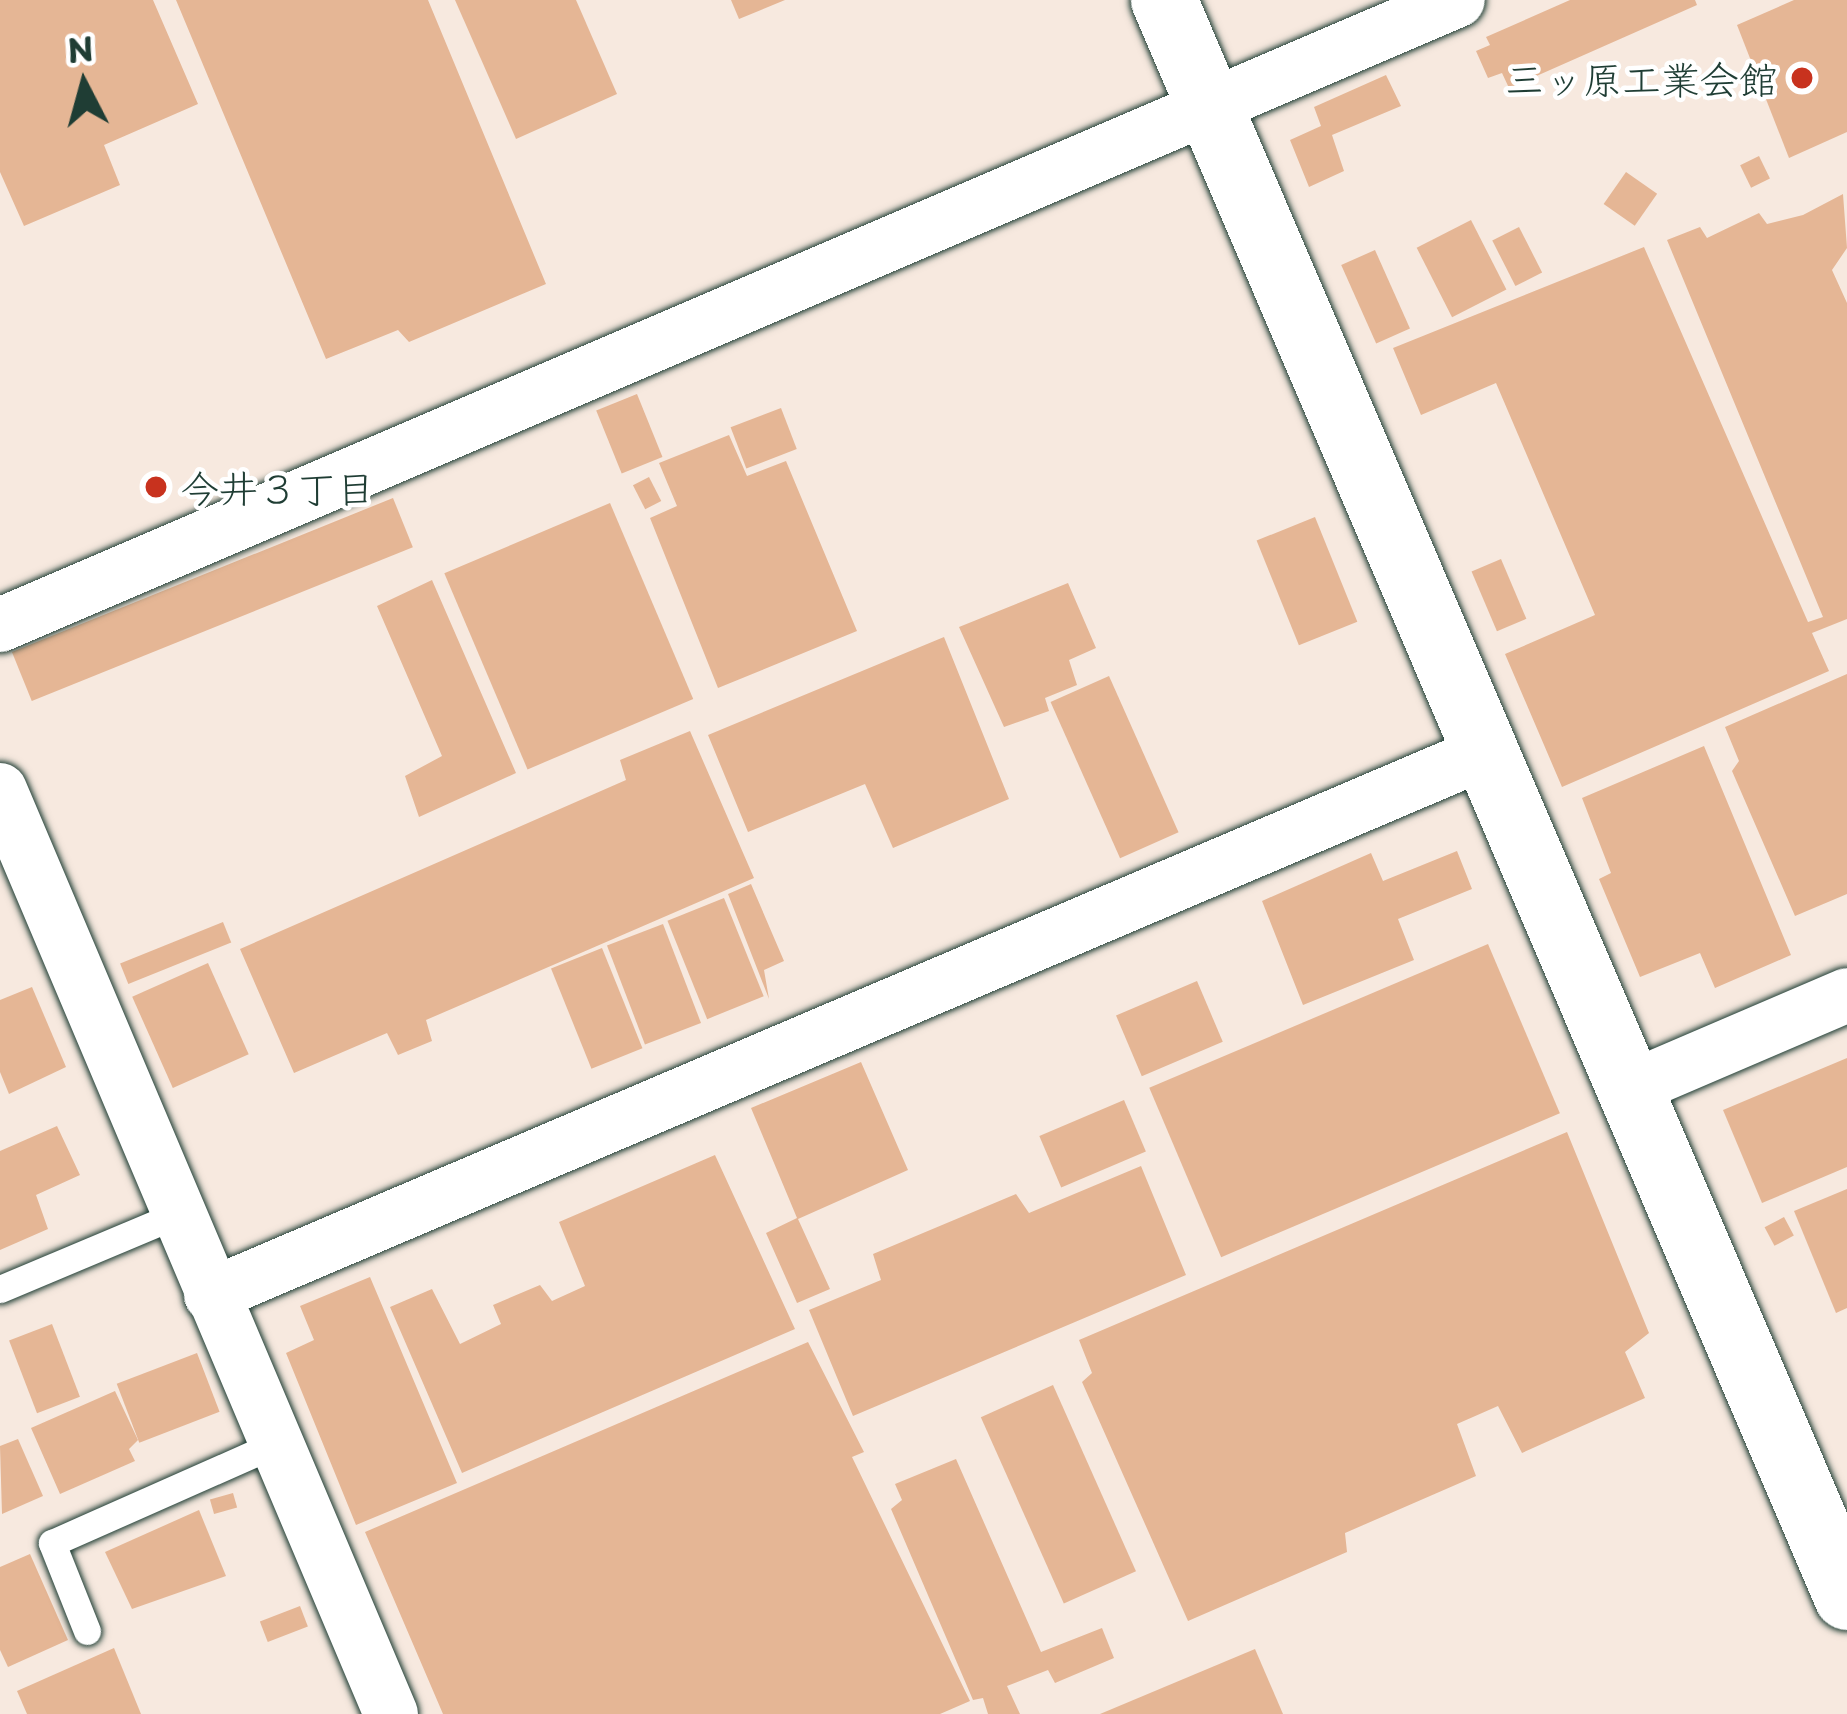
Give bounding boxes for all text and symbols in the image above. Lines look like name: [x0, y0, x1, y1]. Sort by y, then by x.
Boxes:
text: N: [65, 22, 96, 74]
north arrow: [24, 24, 144, 144]
place label: 三ッ原工業会館: [1505, 55, 1778, 101]
marker: 三ッ原工業会館: [1789, 65, 1815, 91]
place label: 今井３丁目: [180, 464, 375, 510]
marker: 今井３丁目: [143, 474, 169, 500]

